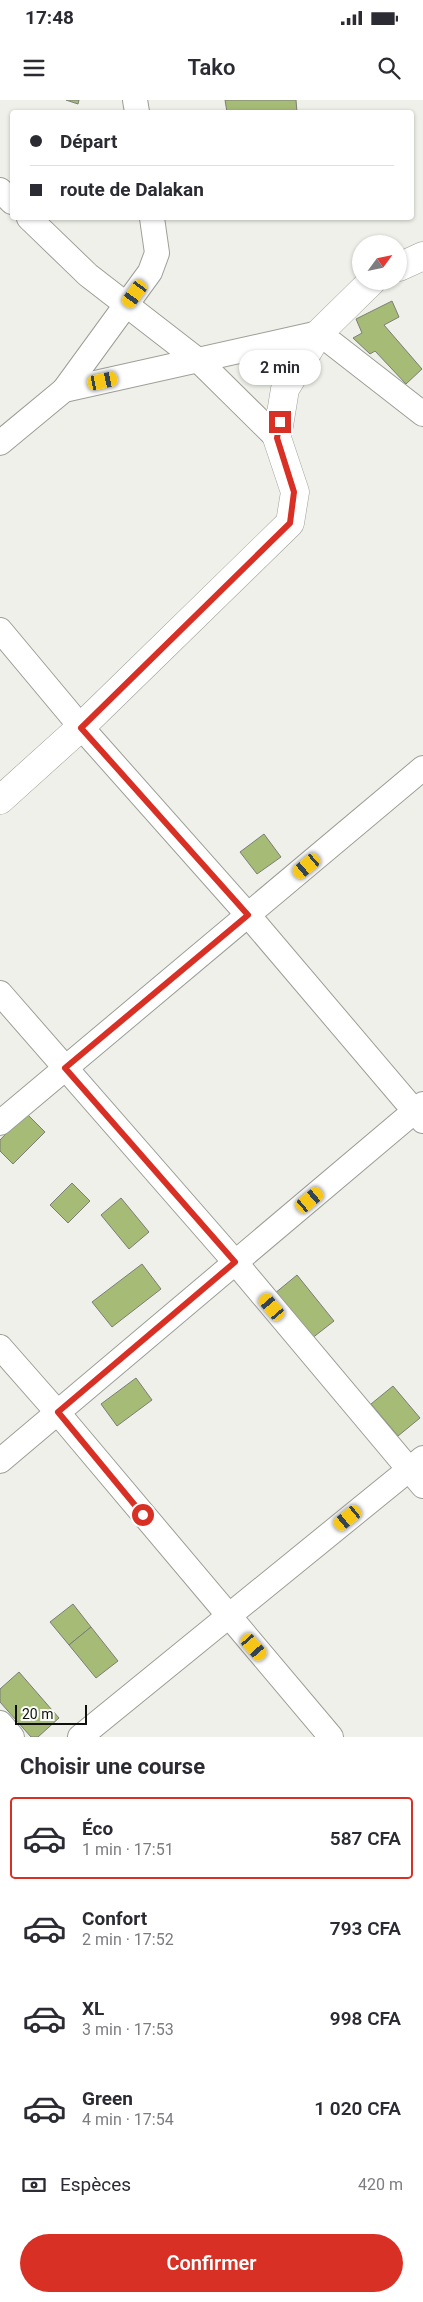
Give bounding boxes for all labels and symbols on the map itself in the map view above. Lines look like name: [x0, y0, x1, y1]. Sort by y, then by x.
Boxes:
north arrow: [352, 235, 408, 290]
car: [120, 277, 149, 311]
callout: 2 min: [239, 350, 321, 384]
car: [86, 371, 119, 391]
route end: [269, 411, 291, 433]
car: [290, 851, 323, 881]
car: [293, 1185, 326, 1215]
car: [256, 1291, 287, 1323]
car: [331, 1503, 364, 1533]
route start: [132, 1504, 154, 1526]
car: [238, 1631, 269, 1663]
scale bar: [15, 1702, 88, 1725]

